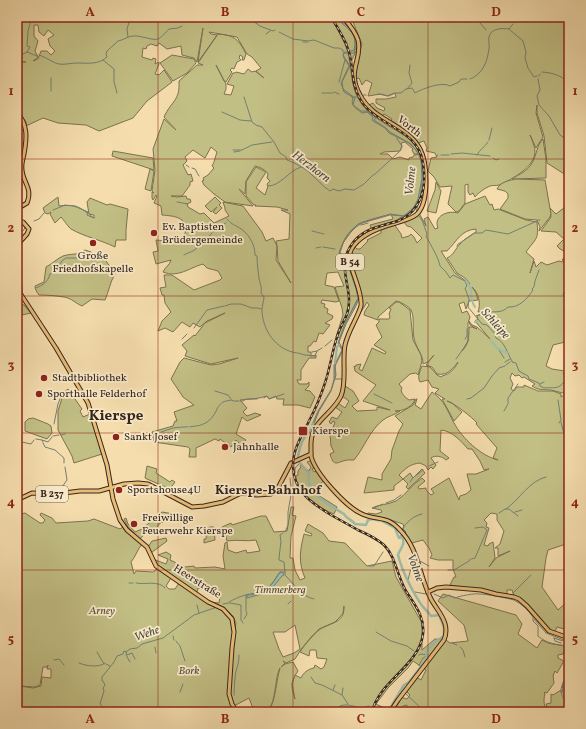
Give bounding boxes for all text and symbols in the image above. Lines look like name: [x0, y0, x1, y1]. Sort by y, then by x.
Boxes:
text: A: [85, 4, 95, 22]
text: B: [221, 4, 230, 22]
text: C: [357, 4, 365, 22]
text: D: [491, 4, 501, 22]
text: 1: [8, 83, 14, 101]
text: 1: [572, 83, 578, 101]
street label: Vorth: [394, 113, 425, 142]
water label: Herzhorn: [288, 147, 334, 187]
water label: Volme: [402, 165, 421, 196]
text: 2: [8, 220, 15, 238]
place label: Ev. Baptisten Brüdergemeinde: [162, 220, 243, 248]
text: 2: [572, 220, 579, 238]
marker: Ev. Baptisten Brüdergemeinde: [149, 228, 159, 238]
marker: Große Friedhofskapelle: [88, 238, 98, 248]
place label: Große Friedhofskapelle: [53, 249, 133, 277]
road number: B 54: [336, 254, 364, 270]
water label: Schleipe: [477, 305, 513, 343]
text: 3: [8, 357, 15, 375]
text: 3: [572, 357, 579, 375]
place label: Stadtbibliothek: [52, 371, 127, 386]
marker: Stadtbibliothek: [39, 373, 49, 383]
place label: Sporthalle Felderhof: [47, 387, 147, 402]
marker: Sporthalle Felderhof: [34, 389, 44, 399]
district label: Kierspe: [89, 406, 144, 427]
place label: Kierspe: [312, 424, 349, 439]
marker: Kierspe: [297, 425, 309, 437]
place label: Sankt Josef: [124, 430, 179, 445]
marker: Sankt Josef: [111, 432, 121, 442]
place label: Jahnhalle: [233, 440, 279, 455]
marker: Jahnhalle: [220, 442, 230, 452]
district label: Kierspe-Bahnhof: [215, 482, 323, 500]
place label: Sportshouse4U: [127, 483, 201, 498]
marker: Sportshouse4U: [114, 485, 124, 495]
road number: B 237: [36, 486, 68, 502]
text: 4: [7, 494, 15, 512]
text: 4: [571, 494, 579, 512]
place label: Freiwillige Feuerwehr Kierspe: [142, 511, 233, 539]
marker: Freiwillige Feuerwehr Kierspe: [129, 519, 139, 529]
water label: Volme: [402, 552, 428, 585]
street label: Heerstraße: [170, 561, 224, 603]
park label: Timmerberg: [254, 583, 306, 598]
park label: Arney: [88, 604, 115, 619]
water label: Wehe: [132, 622, 162, 646]
text: 5: [8, 631, 14, 649]
text: 5: [572, 631, 578, 649]
park label: Bork: [179, 664, 199, 679]
text: A: [85, 711, 95, 729]
text: B: [221, 711, 230, 729]
text: C: [357, 711, 365, 729]
text: D: [491, 711, 501, 729]

